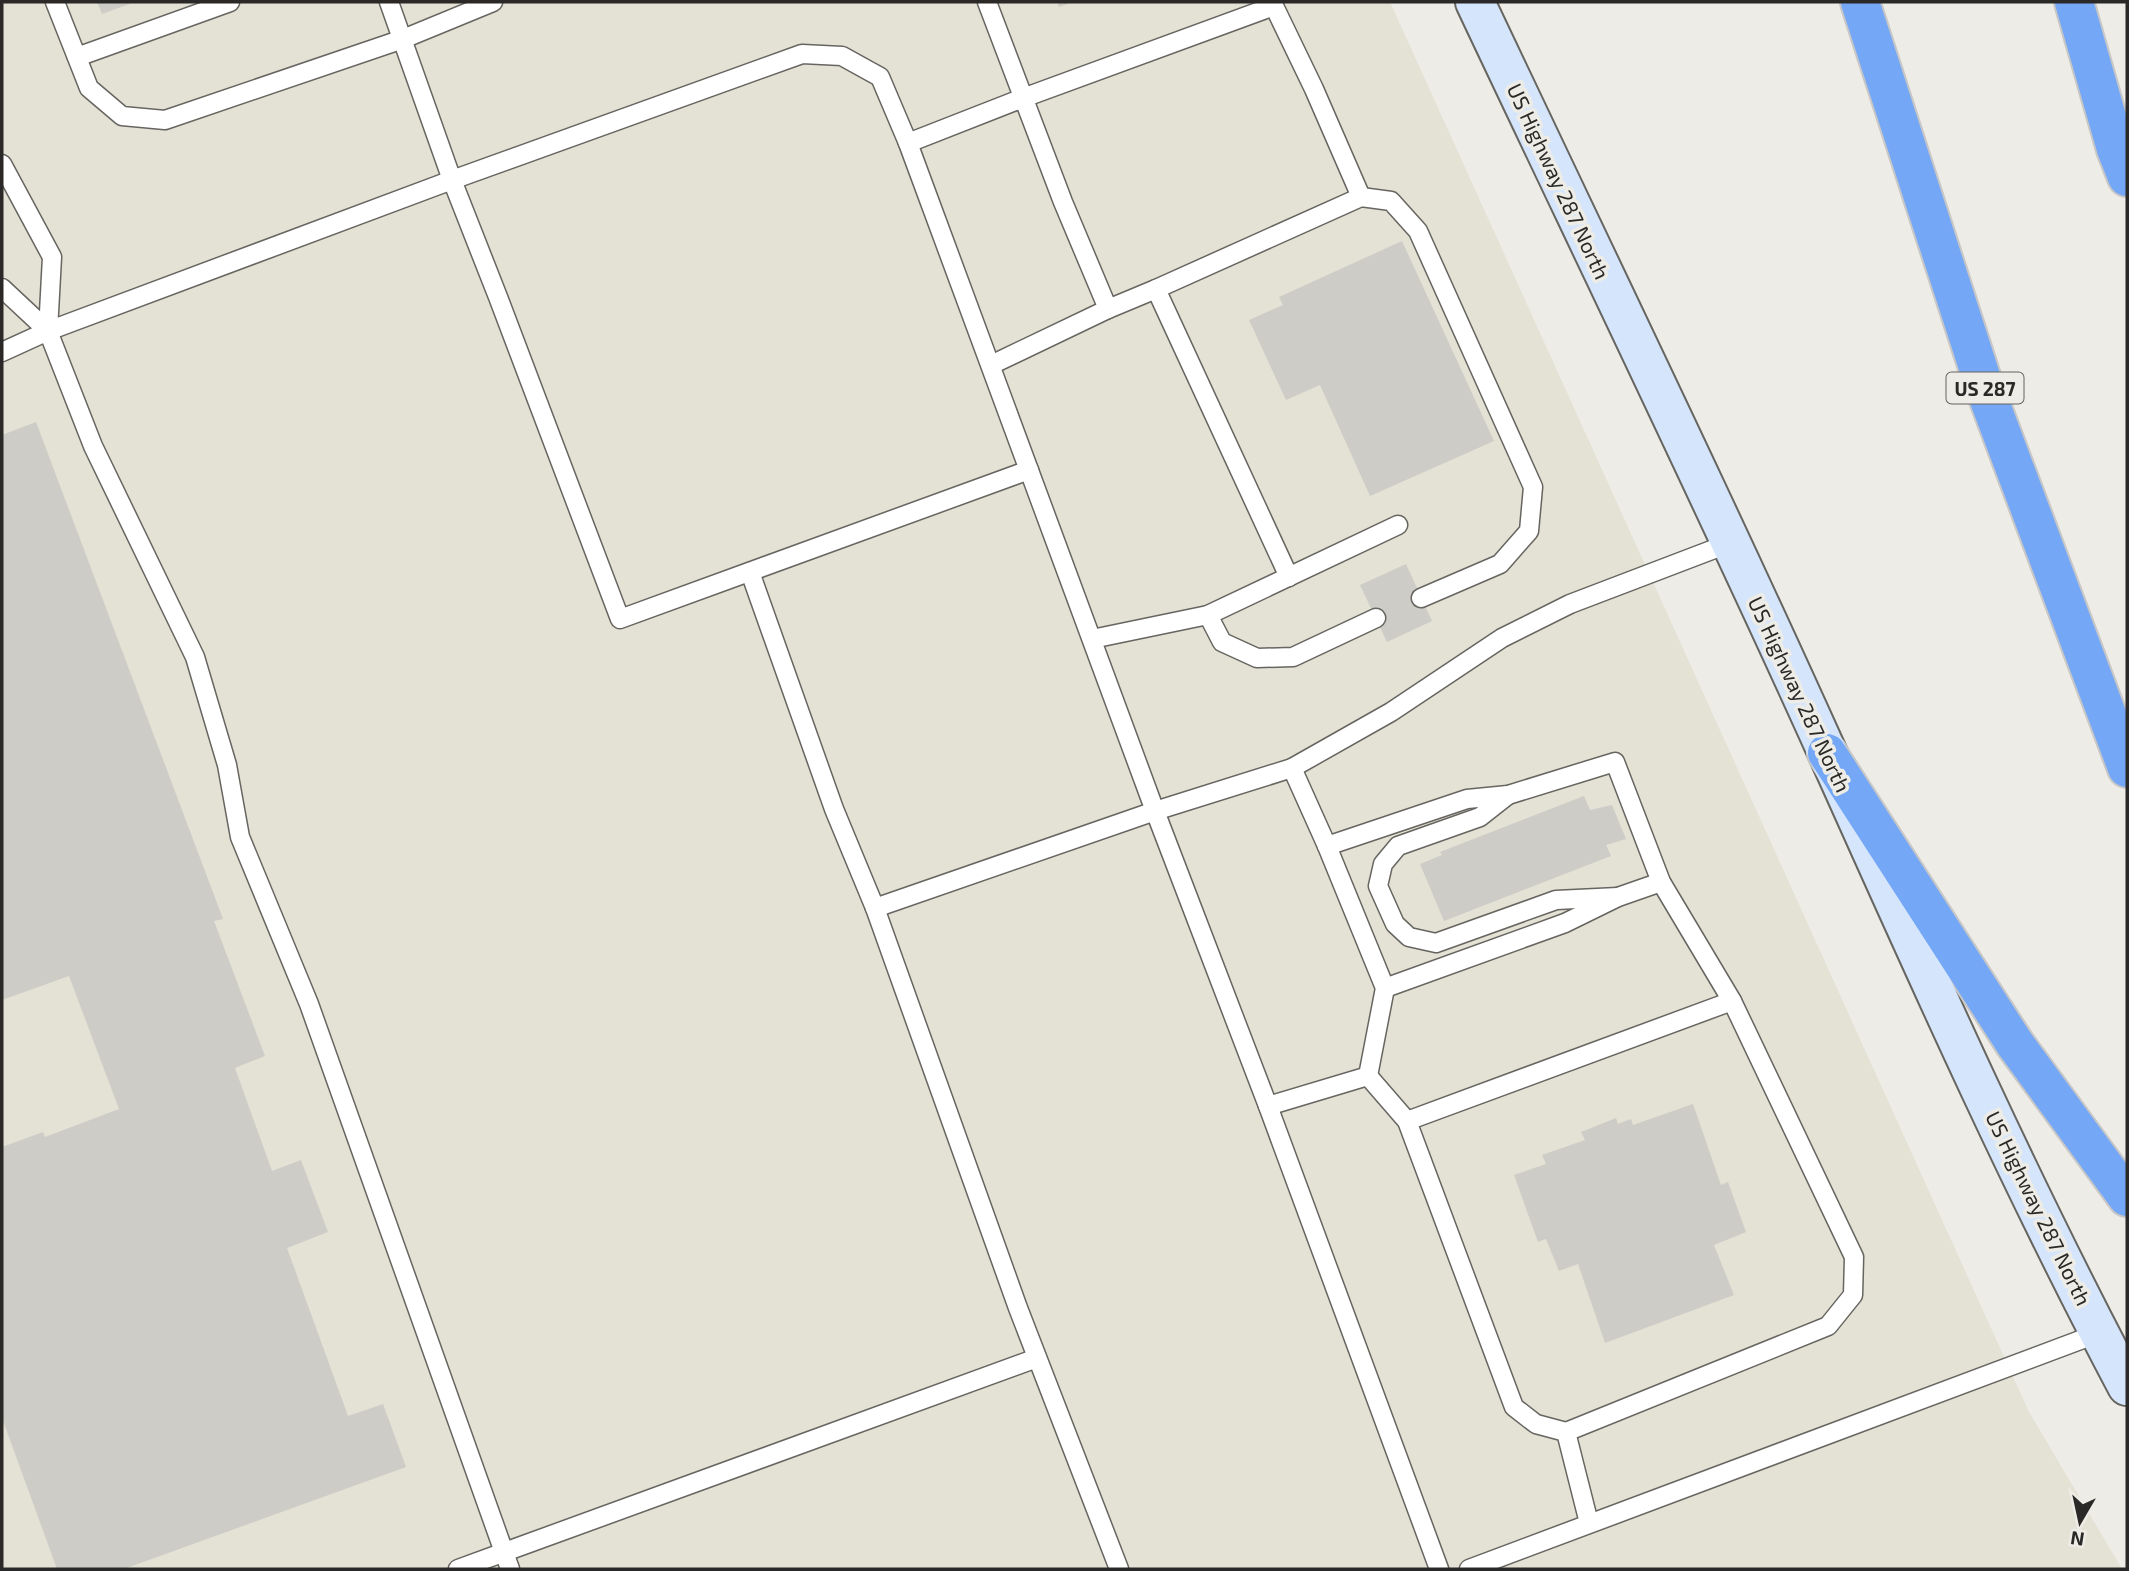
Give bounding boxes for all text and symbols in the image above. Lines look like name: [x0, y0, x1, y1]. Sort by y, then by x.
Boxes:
street label: US Highway 287 North: [1503, 79, 1615, 283]
road number: US 287: [1946, 372, 2024, 404]
street label: US Highway 287 North: [1744, 592, 1856, 796]
street label: US Highway 287 North: [1981, 1107, 2097, 1309]
north arrow: [2045, 1487, 2115, 1557]
text: N: [2069, 1527, 2086, 1552]

